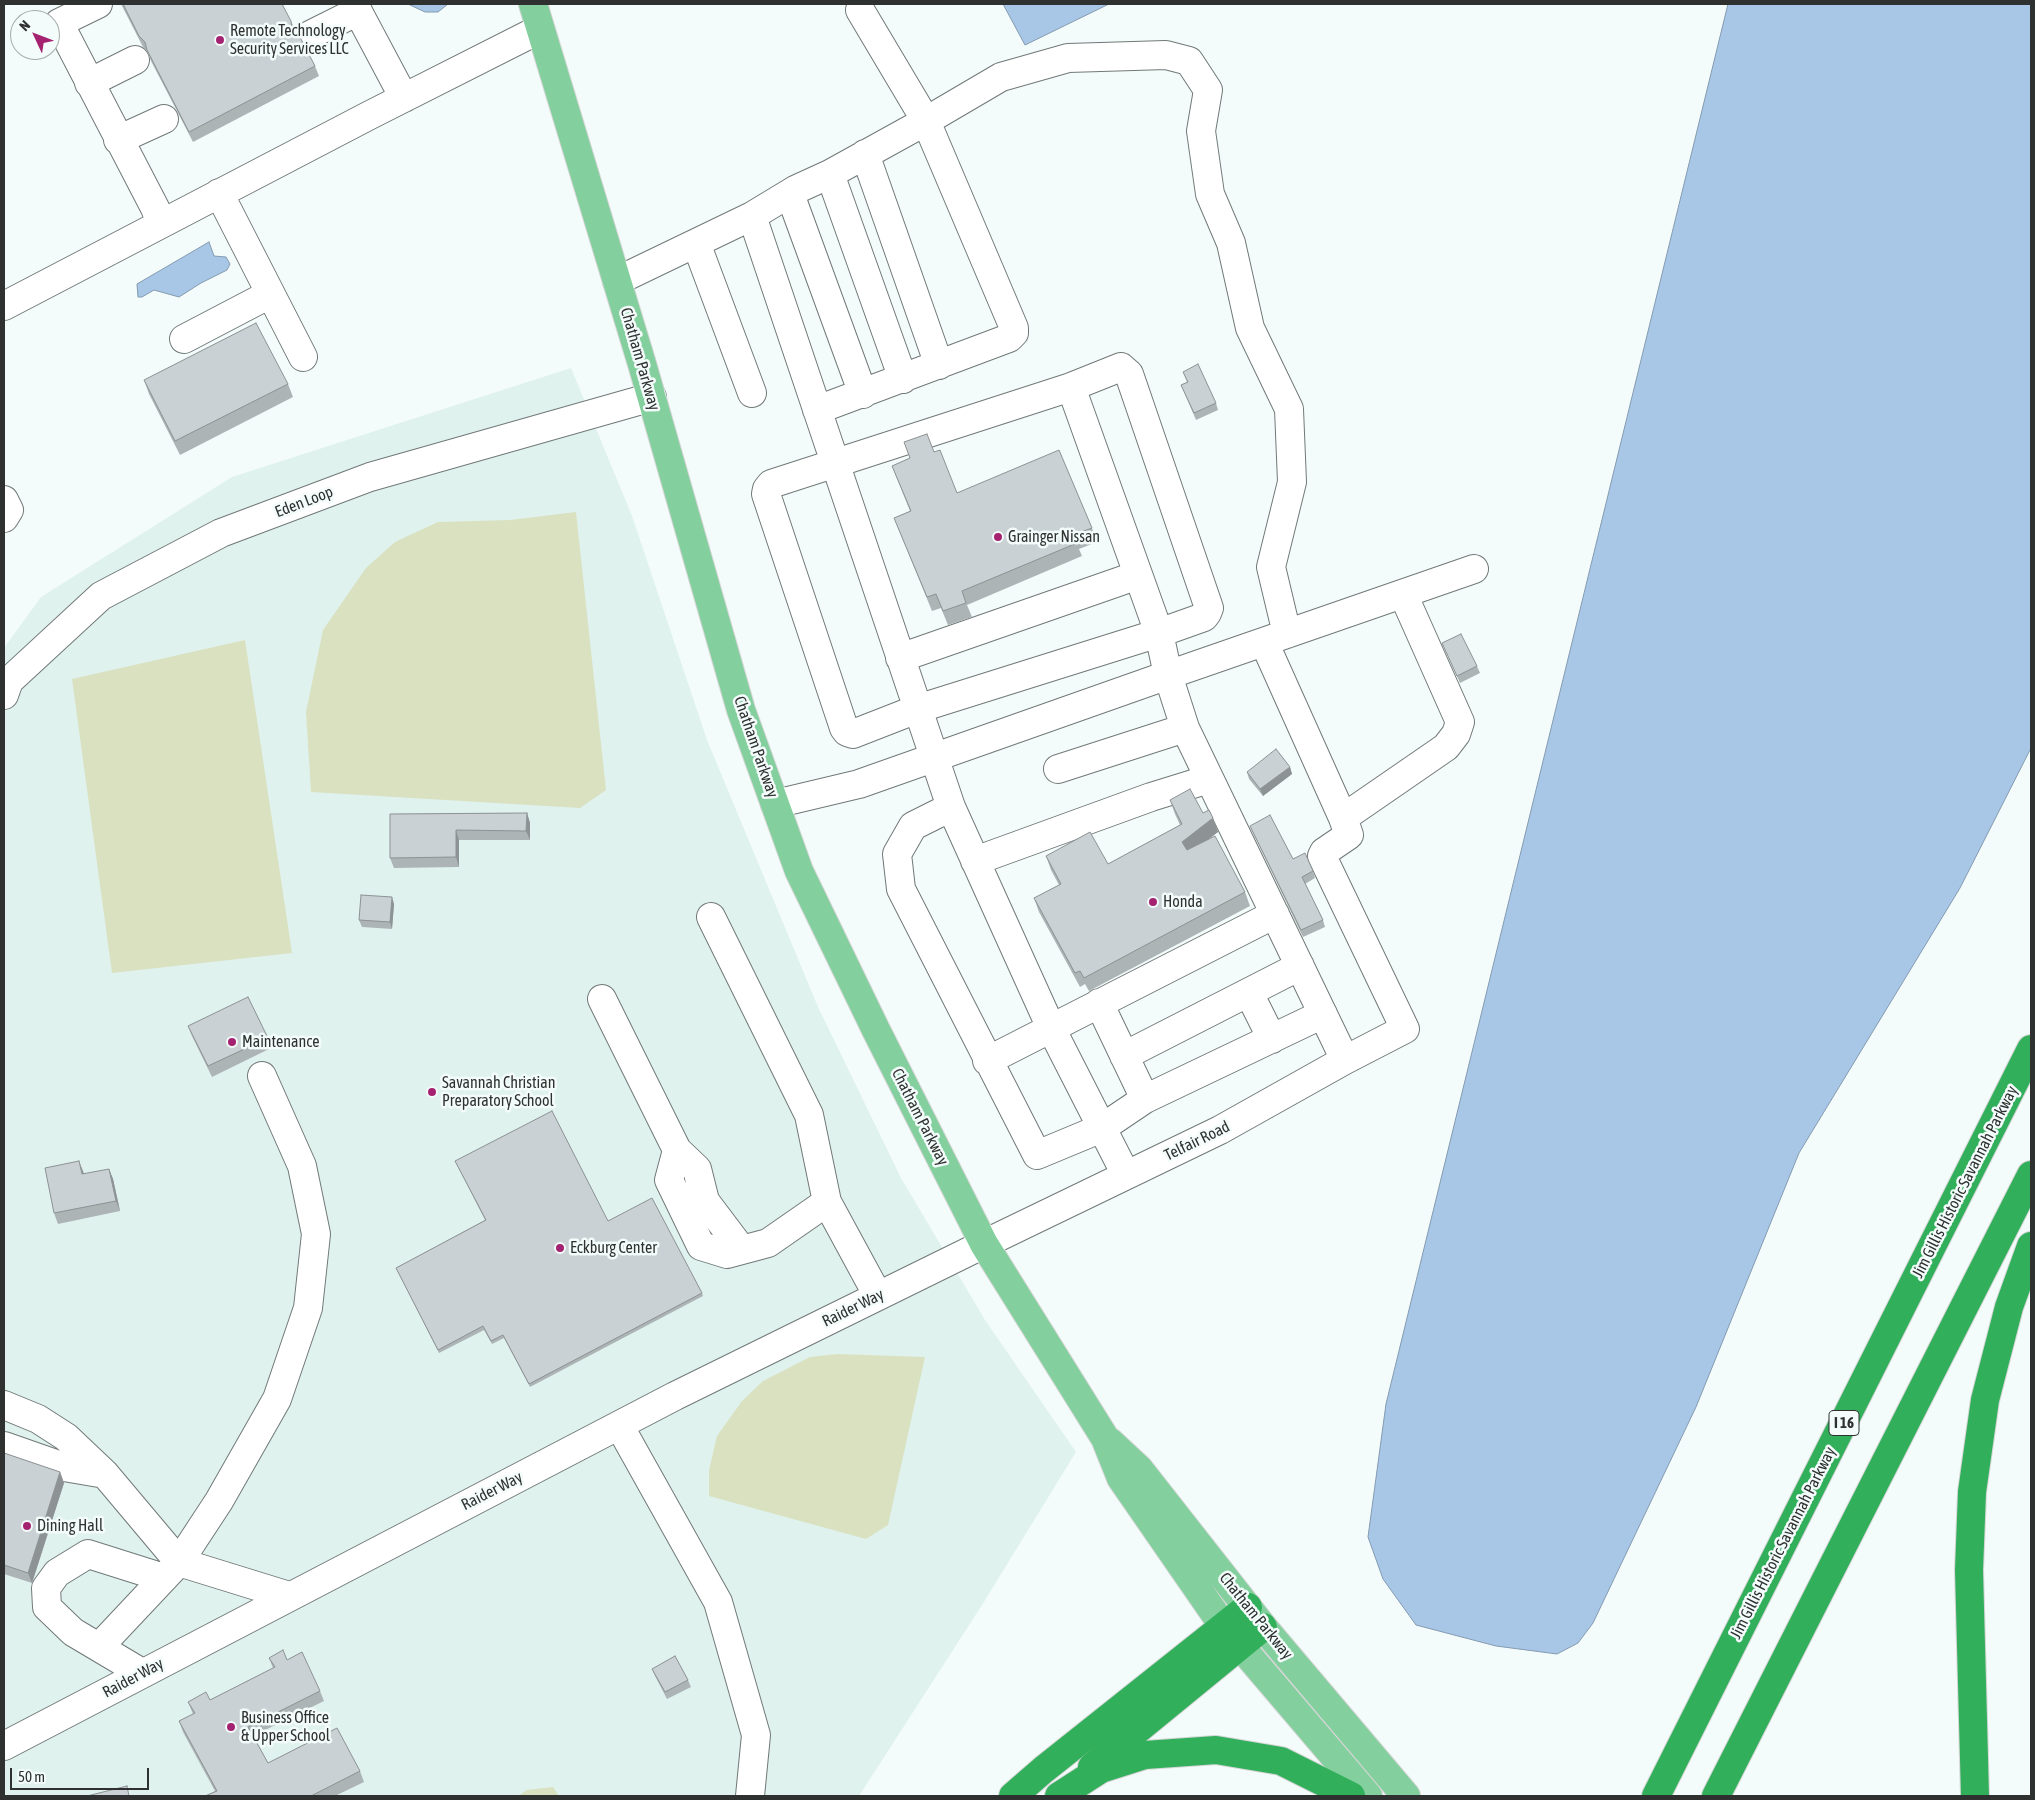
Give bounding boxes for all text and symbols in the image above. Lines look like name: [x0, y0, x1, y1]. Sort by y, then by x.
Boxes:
north arrow: [10, 10, 60, 60]
text: N: [16, 17, 33, 34]
place label: Remote Technology Security Services LLC: [230, 21, 349, 59]
marker: Remote Technology Security Services LLC: [214, 34, 226, 46]
street label: Chatham Parkway: [616, 305, 664, 413]
street label: Eden Loop: [272, 482, 336, 522]
place label: Grainger Nissan: [1008, 527, 1100, 547]
marker: Grainger Nissan: [992, 531, 1004, 543]
street label: Chatham Parkway: [730, 694, 782, 800]
place label: Honda: [1163, 892, 1203, 912]
marker: Honda: [1147, 896, 1159, 908]
place label: Maintenance: [242, 1032, 319, 1052]
marker: Maintenance: [226, 1036, 238, 1048]
street label: Chatham Parkway: [887, 1065, 953, 1169]
place label: Savannah Christian Preparatory School: [442, 1073, 555, 1111]
street label: Jim Gillis Historic Savannah Parkway: [1908, 1083, 2022, 1281]
marker: Savannah Christian Preparatory School: [426, 1086, 438, 1098]
street label: Telfair Road: [1161, 1117, 1233, 1165]
place label: Eckburg Center: [570, 1238, 657, 1258]
marker: Eckburg Center: [554, 1242, 566, 1254]
street label: Raider Way: [819, 1285, 887, 1331]
road number: I 16: [1829, 1410, 1859, 1436]
street label: Jim Gillis Historic Savannah Parkway: [1726, 1444, 1840, 1642]
street label: Raider Way: [458, 1467, 526, 1515]
place label: Dining Hall: [37, 1516, 103, 1536]
marker: Dining Hall: [21, 1520, 33, 1532]
street label: Chatham Parkway: [1215, 1569, 1297, 1663]
street label: Raider Way: [99, 1654, 167, 1702]
place label: Business Office & Upper School: [241, 1708, 330, 1746]
marker: Business Office & Upper School: [225, 1721, 237, 1733]
scale bar: [12, 1758, 151, 1790]
text: 50 m: [18, 1768, 45, 1785]

